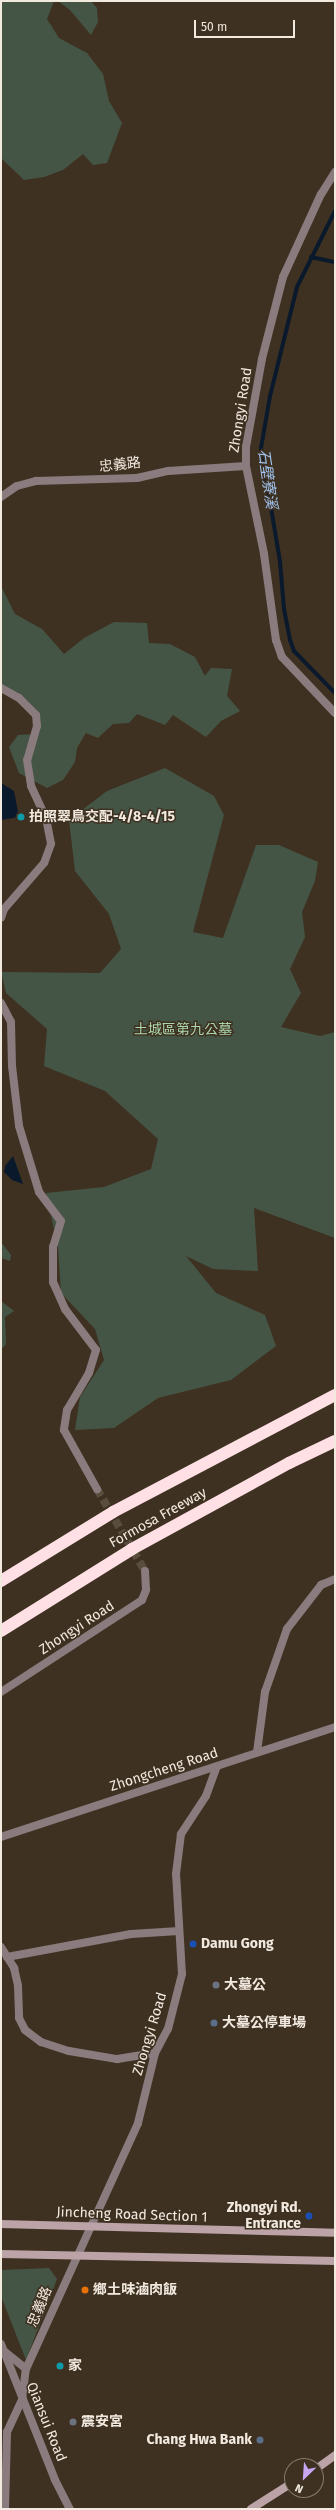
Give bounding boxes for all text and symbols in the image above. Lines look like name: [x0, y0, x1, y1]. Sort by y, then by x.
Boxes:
scale bar: [196, 12, 297, 38]
text: 50 m: [201, 20, 227, 34]
street label: Zhongyi Road: [226, 366, 256, 454]
water label: 石壁寮溪: [254, 448, 280, 510]
street label: 忠義路: [98, 454, 142, 476]
place label: 拍照翠鳥交配-4/8-4/15: [29, 809, 175, 825]
marker: 拍照翠鳥交配-4/8-4/15: [16, 812, 26, 822]
park label: 土城區第九公墓: [134, 1022, 232, 1038]
street label: Formosa Freeway: [106, 1484, 210, 1552]
street label: Zhongyi Road: [36, 1598, 118, 1658]
street label: Zhongcheng Road: [108, 1745, 220, 1795]
place label: Damu Gong: [201, 1936, 274, 1952]
marker: Damu Gong: [188, 1939, 198, 1949]
place label: 大墓公: [224, 1977, 266, 1993]
marker: 大墓公: [211, 1980, 221, 1990]
street label: Zhongyi Road: [129, 1990, 171, 2078]
place label: 大墓公停車場: [222, 2015, 306, 2031]
marker: 大墓公停車場: [209, 2018, 219, 2028]
place label: Zhongyi Rd. Entrance: [227, 2200, 301, 2232]
street label: Jincheng Road Section 1: [56, 2204, 208, 2226]
marker: Zhongyi Rd. Entrance: [304, 2211, 314, 2221]
place label: 鄉土味滷肉飯: [93, 2282, 177, 2298]
street label: 忠義路: [24, 2284, 56, 2330]
marker: 鄉土味滷肉飯: [80, 2285, 90, 2295]
place label: 家: [68, 2358, 82, 2374]
marker: 家: [55, 2361, 65, 2371]
street label: Qiansui Road: [22, 2380, 70, 2464]
place label: 震安宮: [81, 2414, 123, 2430]
marker: 震安宮: [68, 2417, 78, 2427]
place label: Chang Hwa Bank: [147, 2432, 252, 2448]
marker: Chang Hwa Bank: [255, 2435, 265, 2445]
north arrow: [284, 2458, 324, 2498]
text: N: [293, 2481, 305, 2496]

